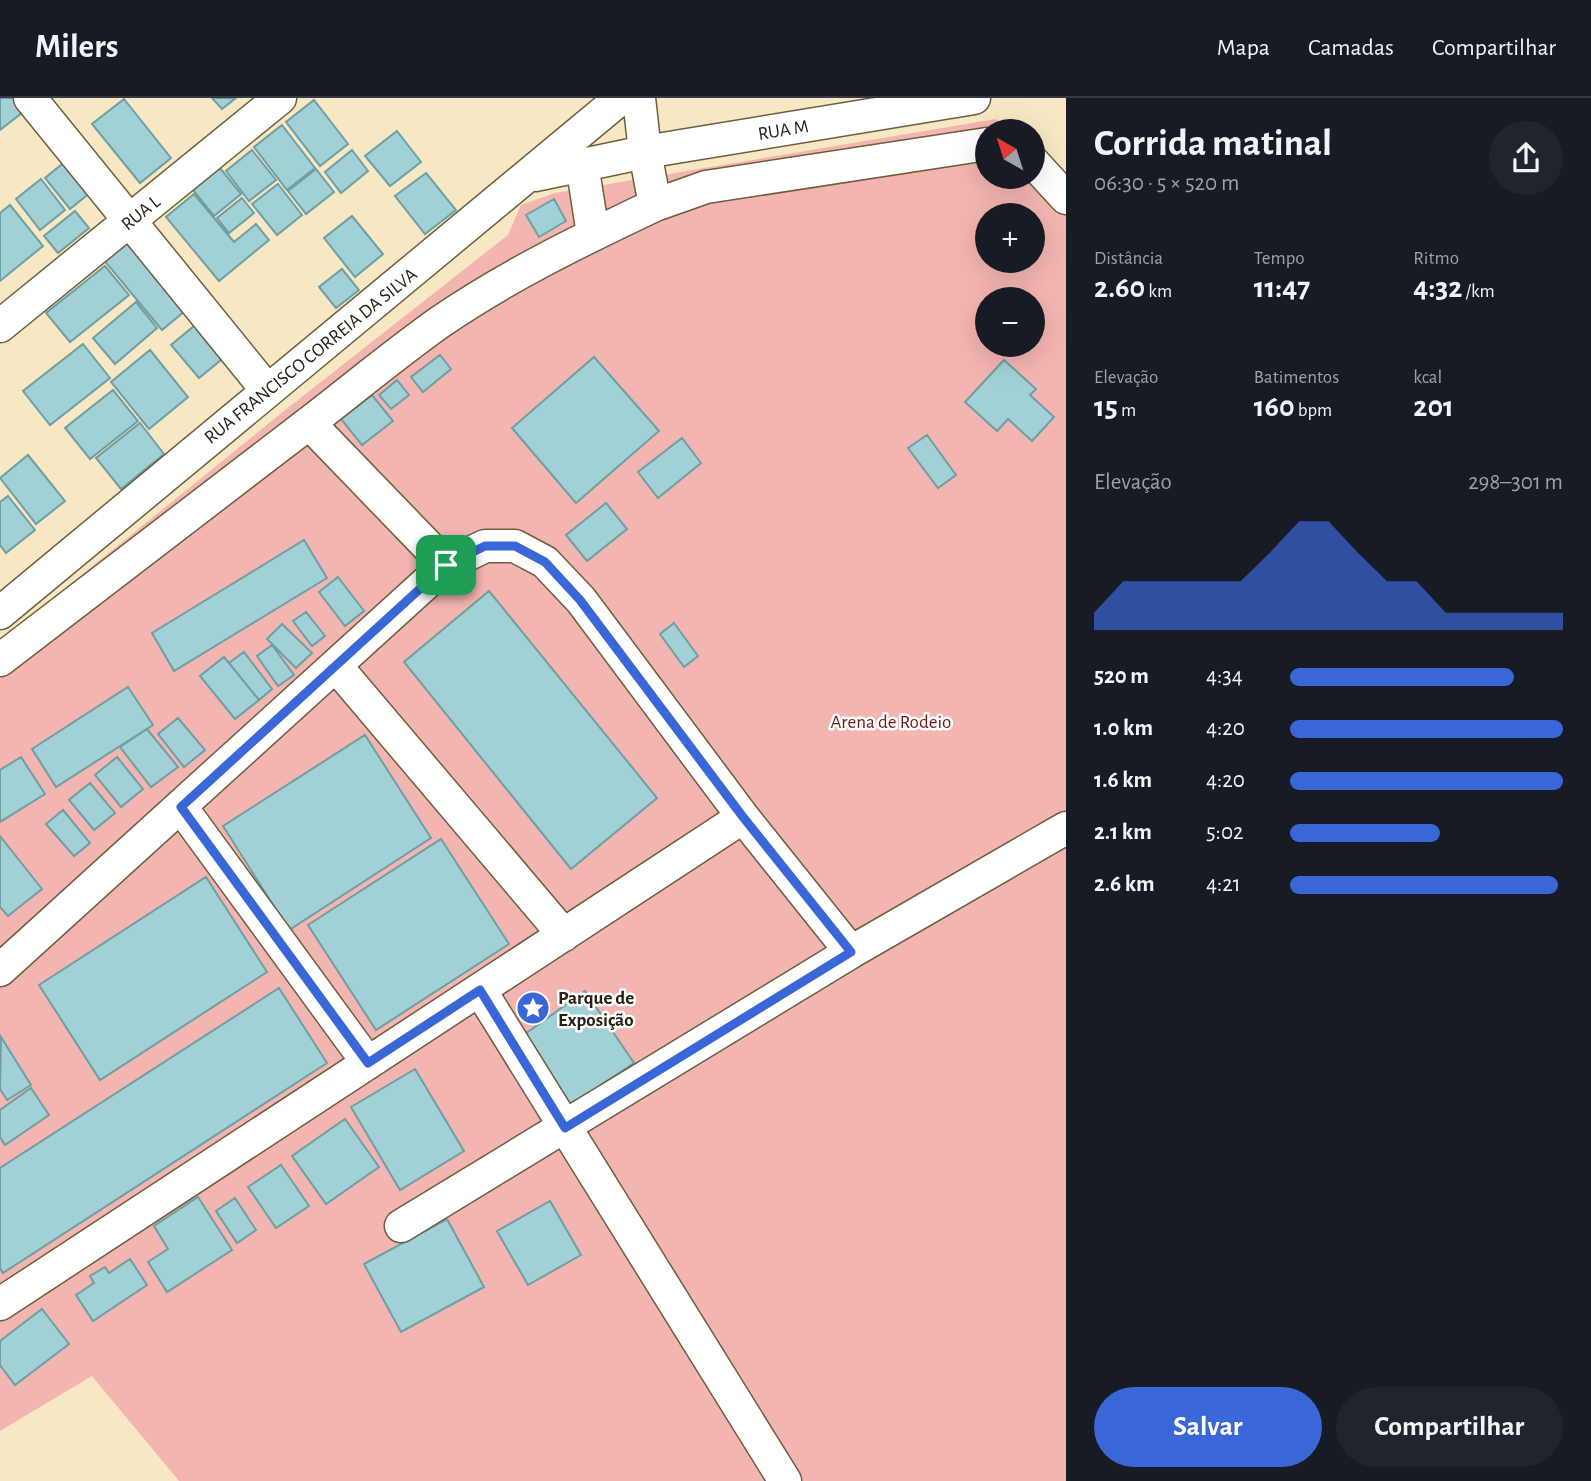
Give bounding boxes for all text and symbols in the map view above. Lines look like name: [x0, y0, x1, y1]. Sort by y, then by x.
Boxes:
text: Milers: [35, 31, 118, 64]
text: Mapa: [1217, 36, 1270, 60]
text: Camadas: [1308, 36, 1394, 60]
text: Compartilhar: [1432, 36, 1556, 60]
street label: RUA M: [757, 117, 810, 144]
north arrow: [975, 119, 1045, 189]
map controls: [975, 119, 1045, 357]
button: share: [1489, 121, 1563, 195]
text: Corrida matinal: [1094, 125, 1332, 163]
text: 06:30 · 5 × 520 m: [1094, 172, 1239, 195]
street label: RUA L: [118, 192, 164, 234]
button: +: [975, 203, 1045, 273]
text: Distância: [1094, 249, 1163, 268]
text: Tempo: [1254, 249, 1305, 268]
text: Ritmo: [1413, 249, 1459, 268]
street label: RUA FRANCISCO CORREIA DA SILVA: [201, 265, 421, 448]
text: 2.60: [1094, 273, 1145, 303]
text: 11:47: [1254, 273, 1310, 303]
text: 4:32: [1413, 273, 1462, 303]
text: km: [1145, 282, 1172, 301]
text: /km: [1462, 282, 1495, 301]
button: −: [975, 287, 1045, 357]
text: Elevação: [1094, 368, 1158, 387]
text: Batimentos: [1254, 368, 1339, 387]
text: kcal: [1413, 368, 1442, 387]
text: 15: [1094, 392, 1118, 422]
text: 160: [1254, 392, 1295, 422]
text: 201: [1413, 392, 1454, 422]
text: m: [1118, 401, 1136, 420]
text: bpm: [1295, 401, 1332, 420]
text: Elevação: [1094, 471, 1172, 494]
text: 298–301 m: [1468, 471, 1563, 494]
pin: [416, 535, 476, 595]
icon: arrive: [427, 546, 465, 584]
text: 520 m: [1094, 665, 1149, 688]
text: 4:34: [1206, 665, 1243, 688]
park label: Arena de Rodeio: [831, 713, 951, 732]
text: 1.0 km: [1094, 717, 1153, 740]
text: 4:20: [1206, 717, 1245, 740]
text: 1.6 km: [1094, 769, 1152, 792]
text: 4:20: [1206, 769, 1245, 792]
text: 2.1 km: [1094, 821, 1152, 844]
text: 5:02: [1206, 821, 1244, 844]
text: 2.6 km: [1094, 873, 1155, 896]
text: 4:21: [1206, 873, 1241, 896]
place icon: Parque de Exposição: [514, 989, 552, 1027]
place label: Parque de Exposição: [558, 989, 634, 1030]
button: Salvar: [1094, 1387, 1322, 1467]
button: Compartilhar: [1336, 1387, 1563, 1467]

